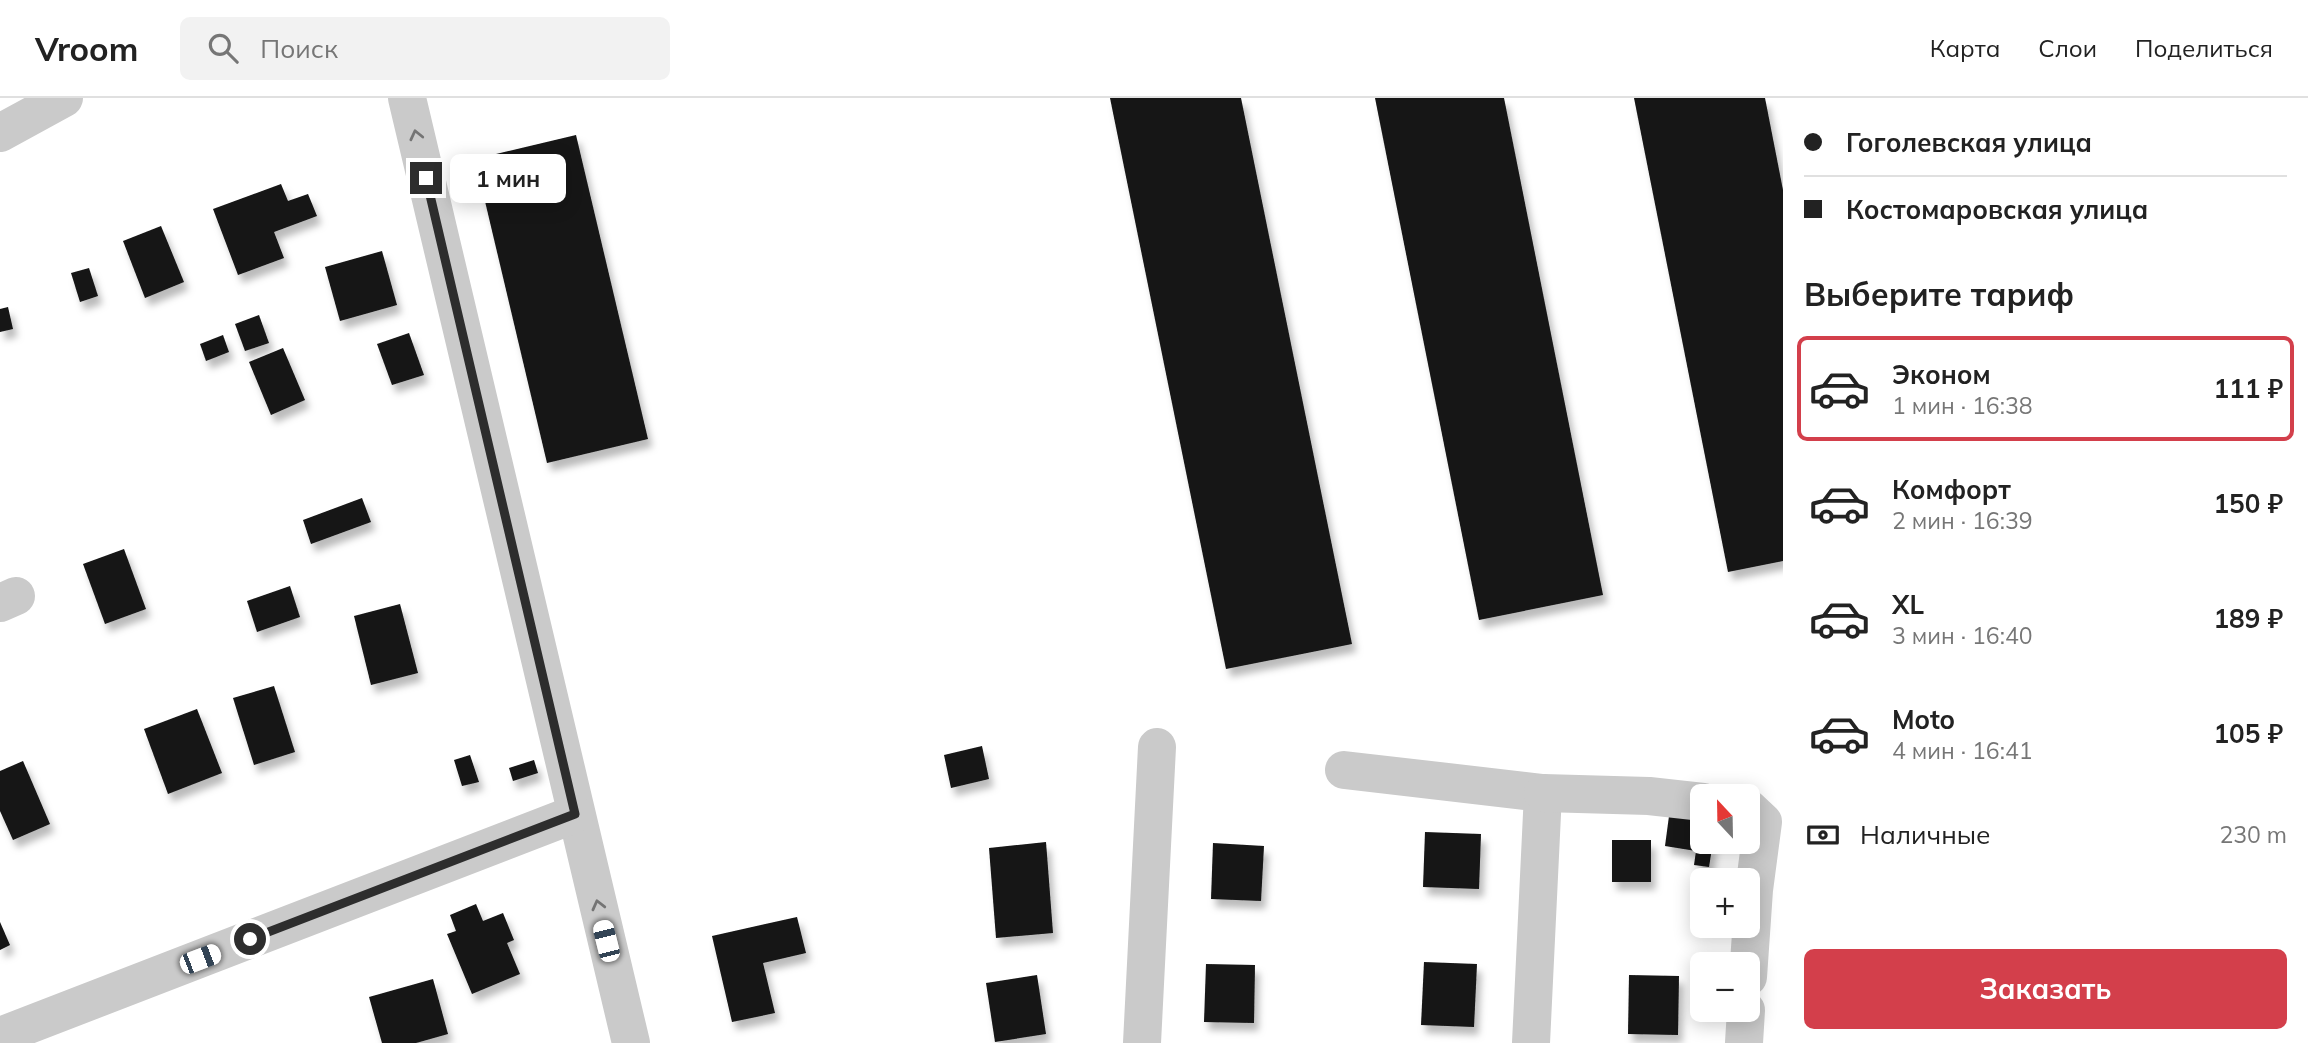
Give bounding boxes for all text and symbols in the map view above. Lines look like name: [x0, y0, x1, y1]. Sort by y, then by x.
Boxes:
search box: [180, 17, 670, 80]
text: Vroom: [35, 28, 138, 69]
icon: search: [204, 29, 242, 67]
text: Поиск: [260, 32, 338, 65]
text: Карта: [1930, 33, 2000, 63]
text: Слои: [2038, 33, 2097, 63]
text: Поделиться: [2135, 33, 2273, 63]
text: Гоголевская улица: [1846, 126, 2092, 159]
one-way arrow: [410, 129, 424, 141]
callout: 1 мин: [450, 154, 566, 202]
route end: [410, 162, 442, 194]
text: 1 мин: [476, 164, 540, 193]
text: Костомаровская улица: [1846, 193, 2148, 226]
text: Выберите тариф: [1804, 274, 2074, 314]
icon: car: [1808, 357, 1871, 420]
text: Эконом: [1892, 358, 1991, 391]
text: 111 ₽: [2213, 372, 2283, 405]
text: 1 мин · 16:38: [1892, 391, 2032, 420]
icon: car: [1808, 472, 1871, 535]
text: Комфорт: [1892, 473, 2011, 506]
text: 150 ₽: [2213, 487, 2283, 520]
text: 2 мин · 16:39: [1892, 506, 2032, 535]
icon: car: [1808, 587, 1871, 650]
text: XL: [1892, 588, 1924, 621]
text: 189 ₽: [2213, 602, 2283, 635]
text: 3 мин · 16:40: [1892, 621, 2032, 650]
icon: car: [1808, 702, 1871, 765]
text: Moto: [1892, 703, 1955, 736]
text: 105 ₽: [2213, 717, 2283, 750]
text: 4 мин · 16:41: [1892, 736, 2032, 765]
north arrow: [1690, 784, 1760, 854]
map controls: [1690, 784, 1760, 1022]
icon: cash: [1804, 816, 1842, 854]
text: Наличные: [1860, 818, 1990, 851]
text: 230 m: [2219, 820, 2287, 849]
button: +: [1690, 868, 1760, 938]
one-way arrow: [591, 899, 606, 911]
car: [591, 918, 622, 964]
route start: [234, 923, 266, 955]
car: [177, 942, 224, 976]
button: Заказать: [1804, 949, 2287, 1029]
button: −: [1690, 952, 1760, 1022]

